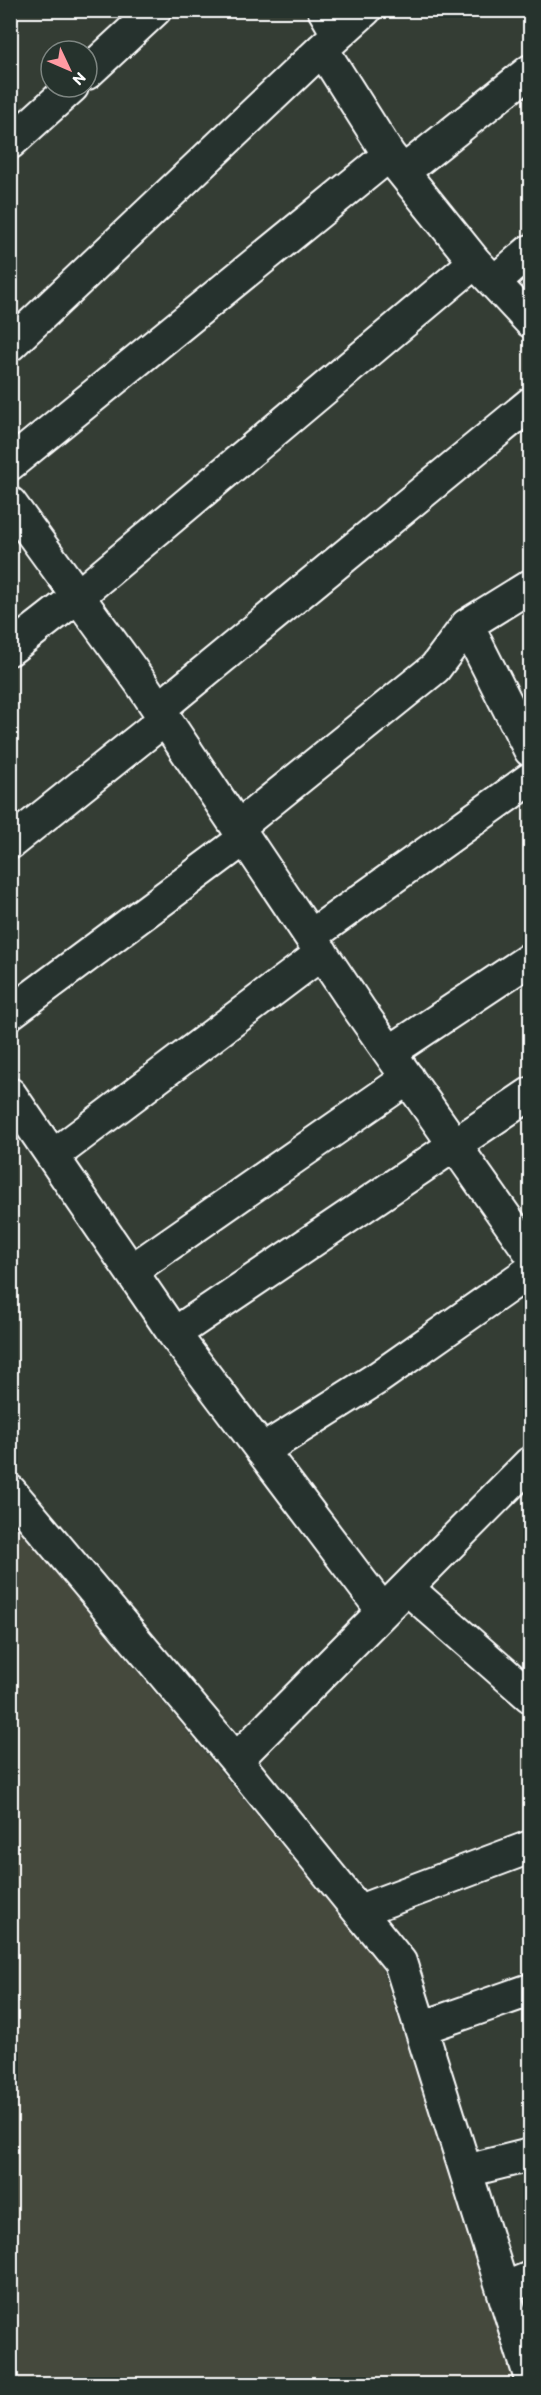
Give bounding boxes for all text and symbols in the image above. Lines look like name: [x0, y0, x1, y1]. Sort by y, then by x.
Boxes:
north arrow: [39, 39, 99, 99]
text: N: [69, 69, 90, 90]

